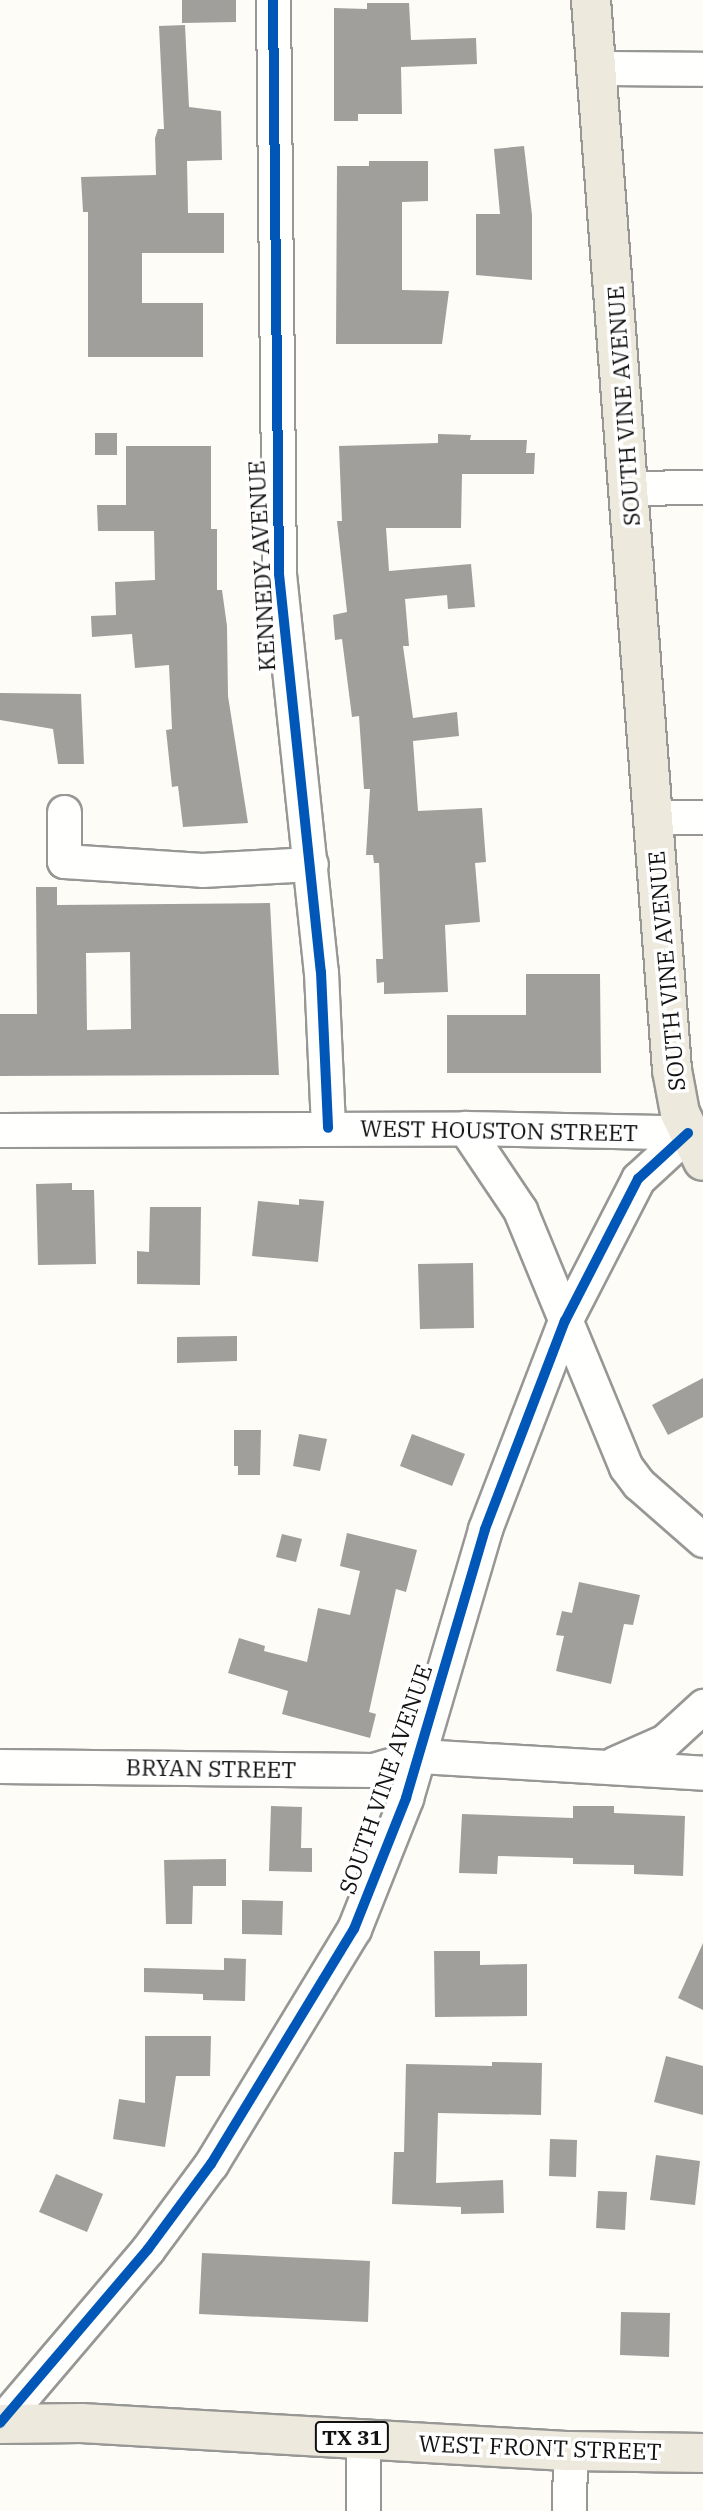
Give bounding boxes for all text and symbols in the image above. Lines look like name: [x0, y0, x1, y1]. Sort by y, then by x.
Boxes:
street label: SOUTH VINE AVENUE: [601, 285, 645, 527]
street label: KENNEDY AVENUE: [242, 460, 280, 672]
street label: SOUTH VINE AVENUE: [642, 850, 690, 1092]
street label: WEST HOUSTON STREET: [360, 1114, 638, 1146]
street label: SOUTH VINE AVENUE: [333, 1661, 437, 1897]
street label: BRYAN STREET: [126, 1753, 296, 1783]
road number: TX 31: [314, 2420, 390, 2454]
street label: WEST FRONT STREET: [418, 2429, 662, 2465]

